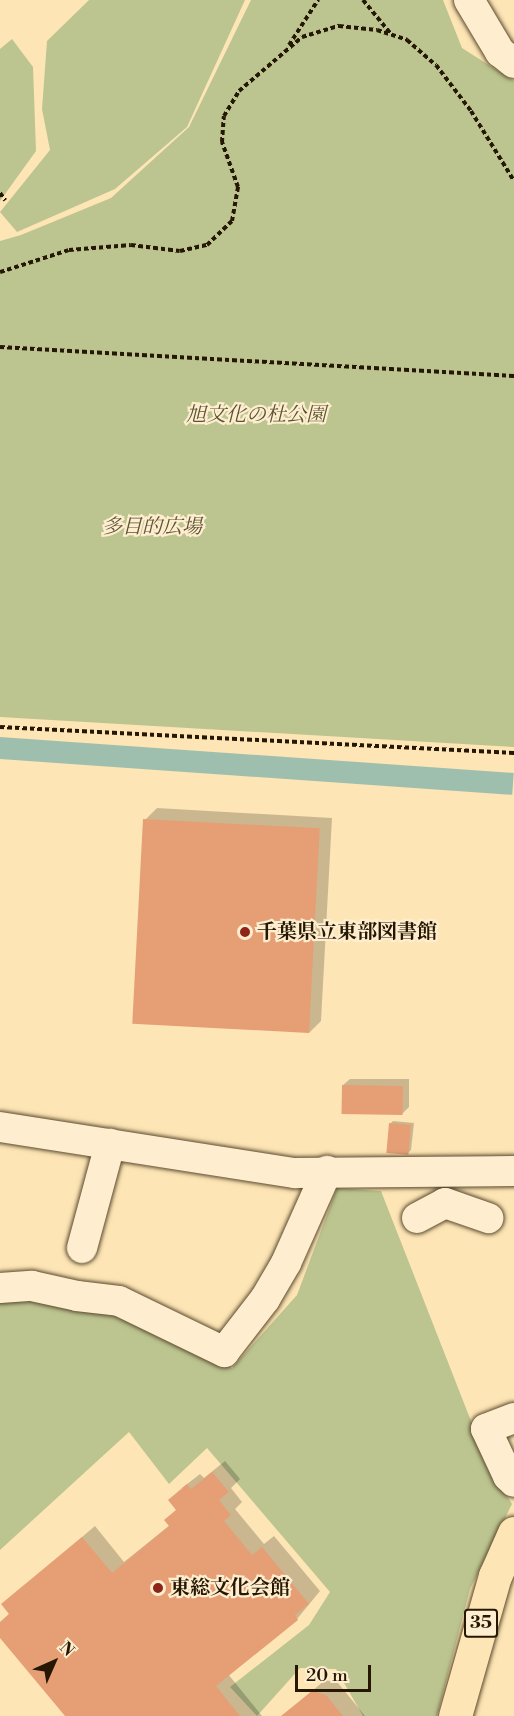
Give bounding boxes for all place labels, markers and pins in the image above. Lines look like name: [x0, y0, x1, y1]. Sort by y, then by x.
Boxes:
place label: 千葉県立東部図書館: [257, 920, 437, 944]
marker: 千葉県立東部図書館: [238, 925, 252, 939]
place label: 東総文化会館: [170, 1576, 290, 1600]
marker: 東総文化会館: [151, 1581, 165, 1595]

